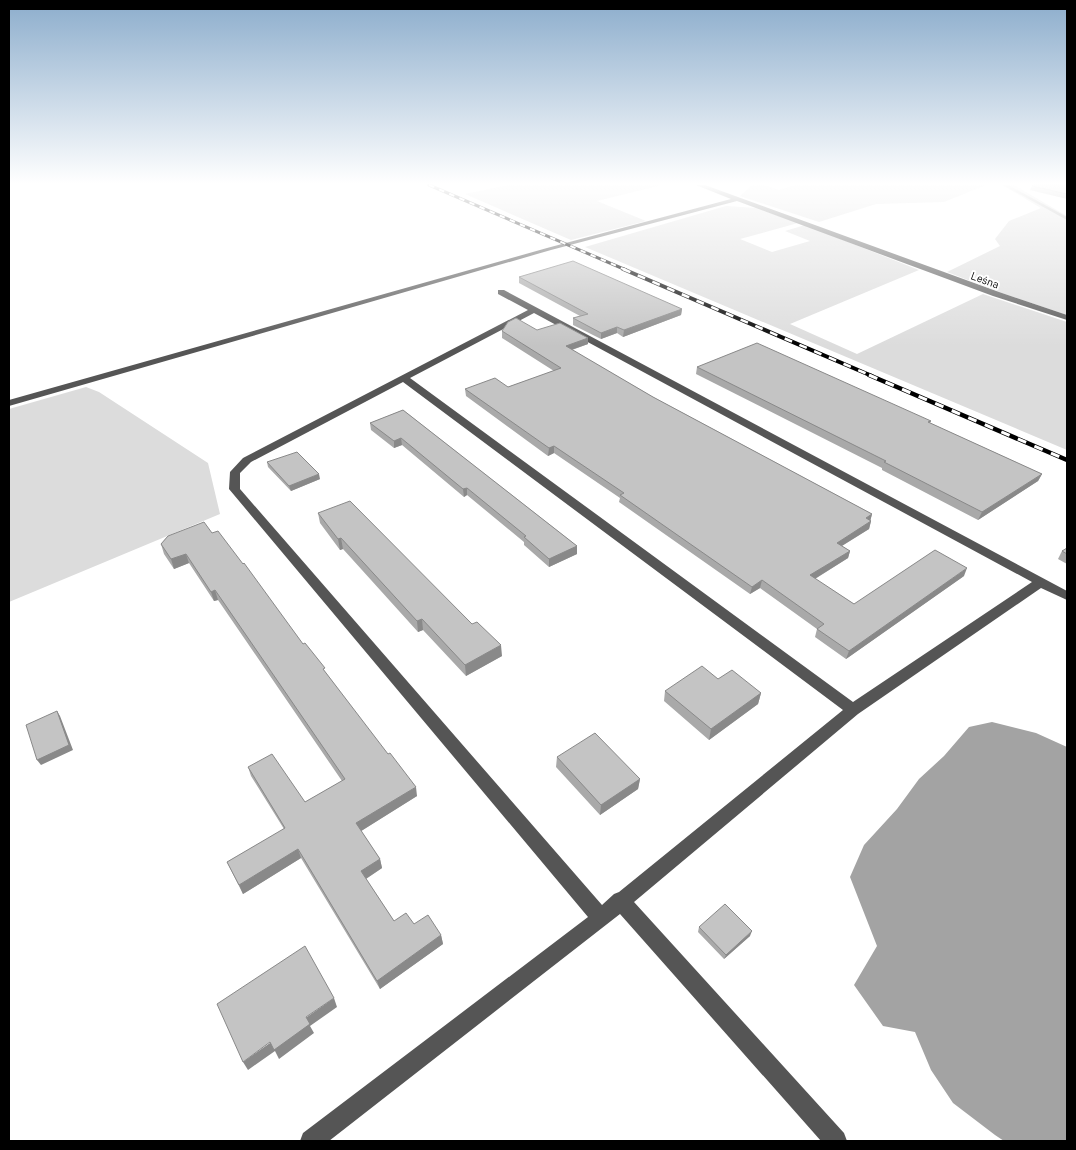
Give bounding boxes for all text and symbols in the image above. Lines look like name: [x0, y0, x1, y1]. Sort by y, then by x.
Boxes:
street label: Leśna: [969, 268, 1001, 291]

